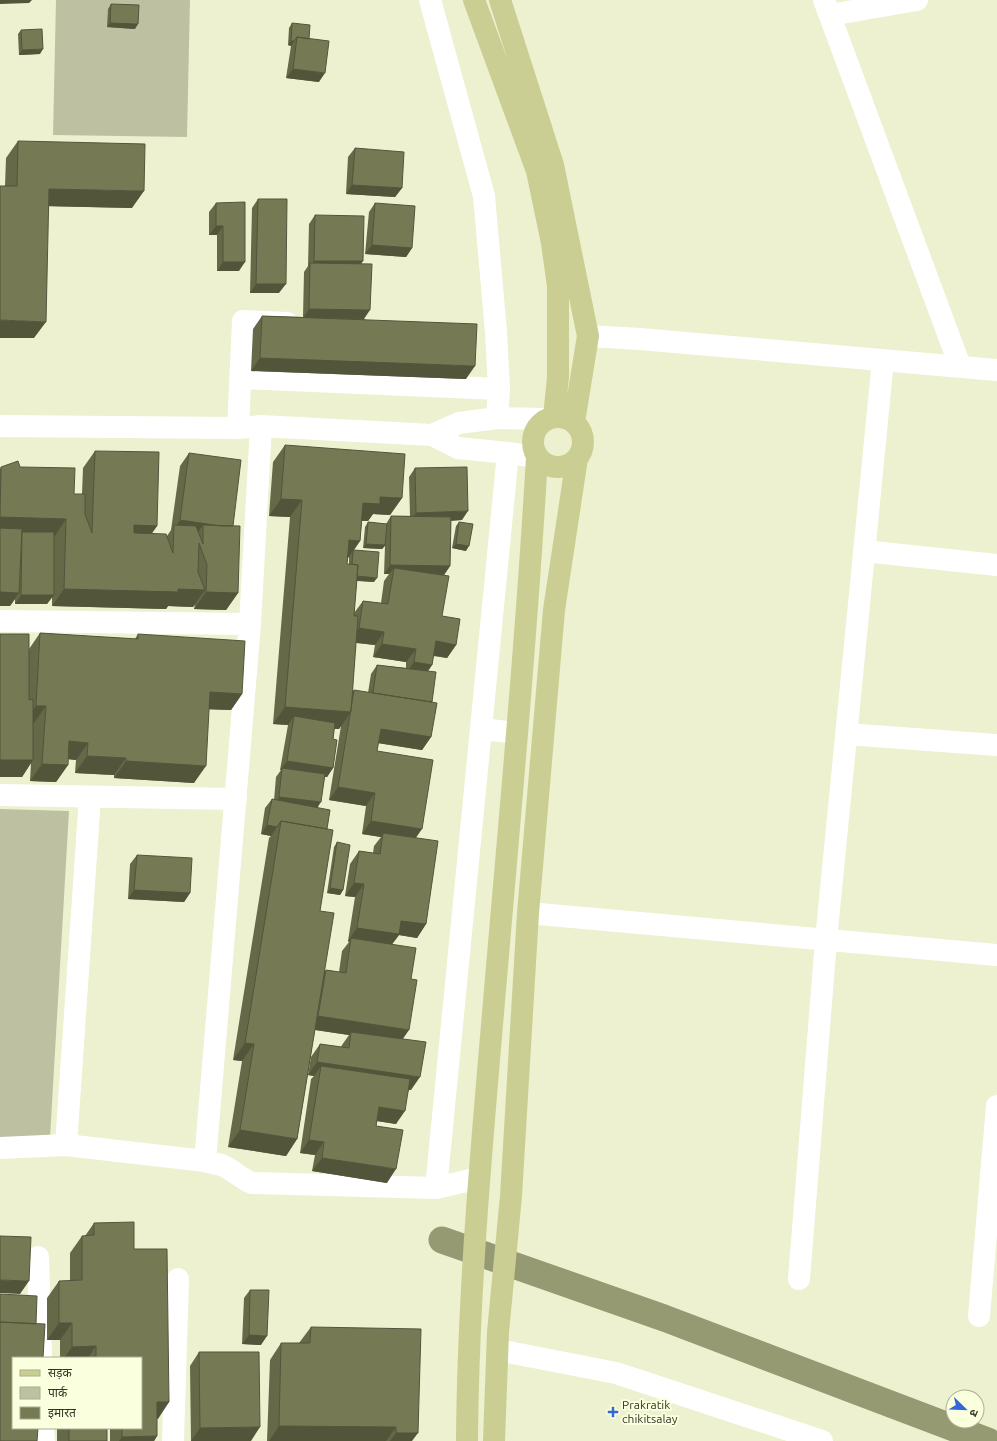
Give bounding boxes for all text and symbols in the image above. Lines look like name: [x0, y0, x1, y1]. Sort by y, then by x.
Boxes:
legend: [12, 1357, 142, 1429]
text: सड़क: [48, 1366, 73, 1380]
text: पार्क: [48, 1386, 68, 1399]
north arrow: [945, 1389, 985, 1429]
place label: Prakratik chikitsalay: [622, 1398, 678, 1425]
text: इमारत: [48, 1406, 77, 1420]
marker: Prakratik chikitsalay: [607, 1406, 619, 1418]
text: उ: [967, 1408, 981, 1419]

